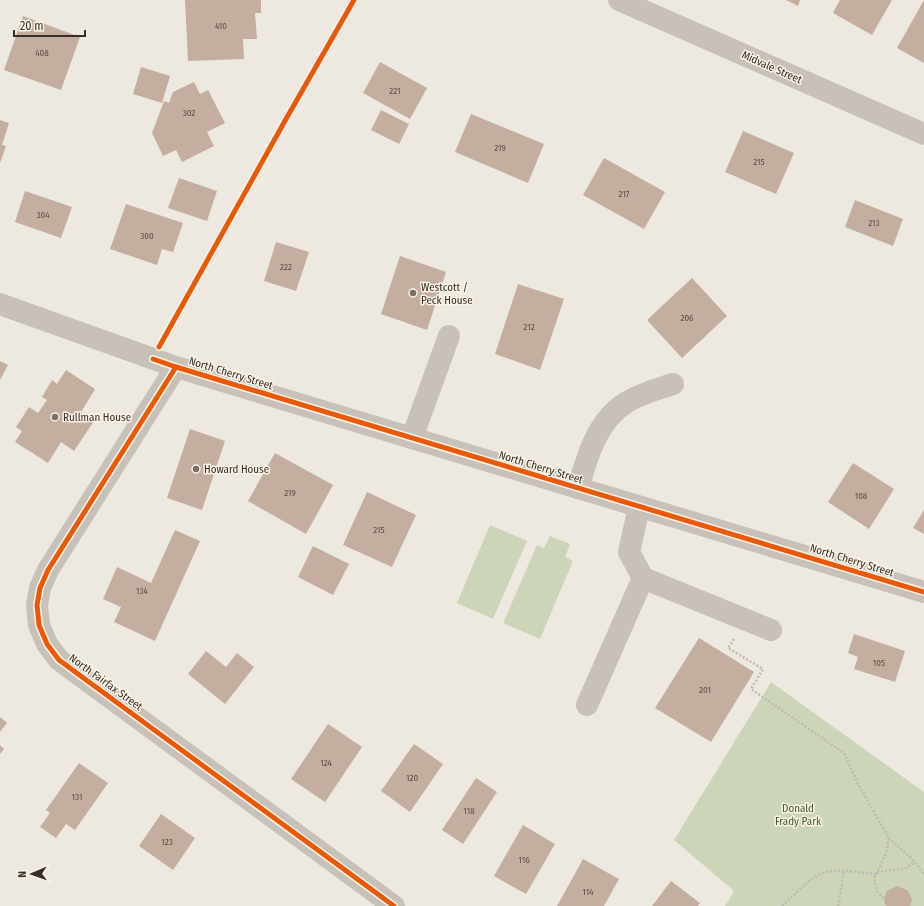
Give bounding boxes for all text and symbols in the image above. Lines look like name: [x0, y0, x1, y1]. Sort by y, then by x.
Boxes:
scale bar: [14, 12, 85, 38]
text: 20 m: [20, 19, 44, 33]
house number: 410: [215, 21, 227, 31]
house number: 408: [35, 48, 49, 58]
street label: Midvale Street: [740, 48, 804, 87]
house number: 221: [389, 86, 401, 96]
house number: 302: [183, 108, 195, 118]
house number: 219: [494, 143, 506, 153]
house number: 215: [753, 157, 765, 167]
house number: 217: [619, 189, 630, 199]
house number: 304: [36, 210, 50, 220]
house number: 213: [868, 218, 880, 228]
house number: 300: [140, 231, 154, 241]
house number: 222: [280, 262, 292, 272]
place label: Westcott / Peck House: [421, 281, 473, 307]
marker: Westcott / Peck House: [408, 288, 418, 298]
house number: 206: [680, 313, 694, 323]
house number: 212: [523, 322, 535, 332]
street label: North Cherry Street: [187, 355, 275, 393]
place label: Rullman House: [63, 411, 131, 424]
marker: Rullman House: [50, 412, 60, 422]
street label: North Cherry Street: [497, 449, 585, 487]
place label: Howard House: [204, 463, 269, 476]
marker: Howard House: [191, 464, 201, 474]
house number: 219: [284, 488, 296, 498]
house number: 108: [855, 491, 868, 501]
house number: 215: [373, 525, 385, 535]
street label: North Cherry Street: [808, 542, 896, 580]
house number: 134: [136, 586, 149, 596]
street label: North Fairfax Street: [67, 651, 145, 714]
house number: 105: [873, 658, 885, 668]
house number: 201: [699, 685, 711, 695]
house number: 124: [320, 758, 332, 768]
house number: 120: [406, 773, 418, 783]
house number: 131: [72, 792, 82, 802]
park label: Donald Frady Park: [775, 802, 822, 828]
house number: 118: [463, 806, 475, 816]
house number: 123: [161, 837, 173, 847]
north arrow: [12, 854, 52, 894]
house number: 116: [518, 855, 530, 865]
text: N: [16, 871, 29, 878]
house number: 114: [582, 887, 594, 897]

